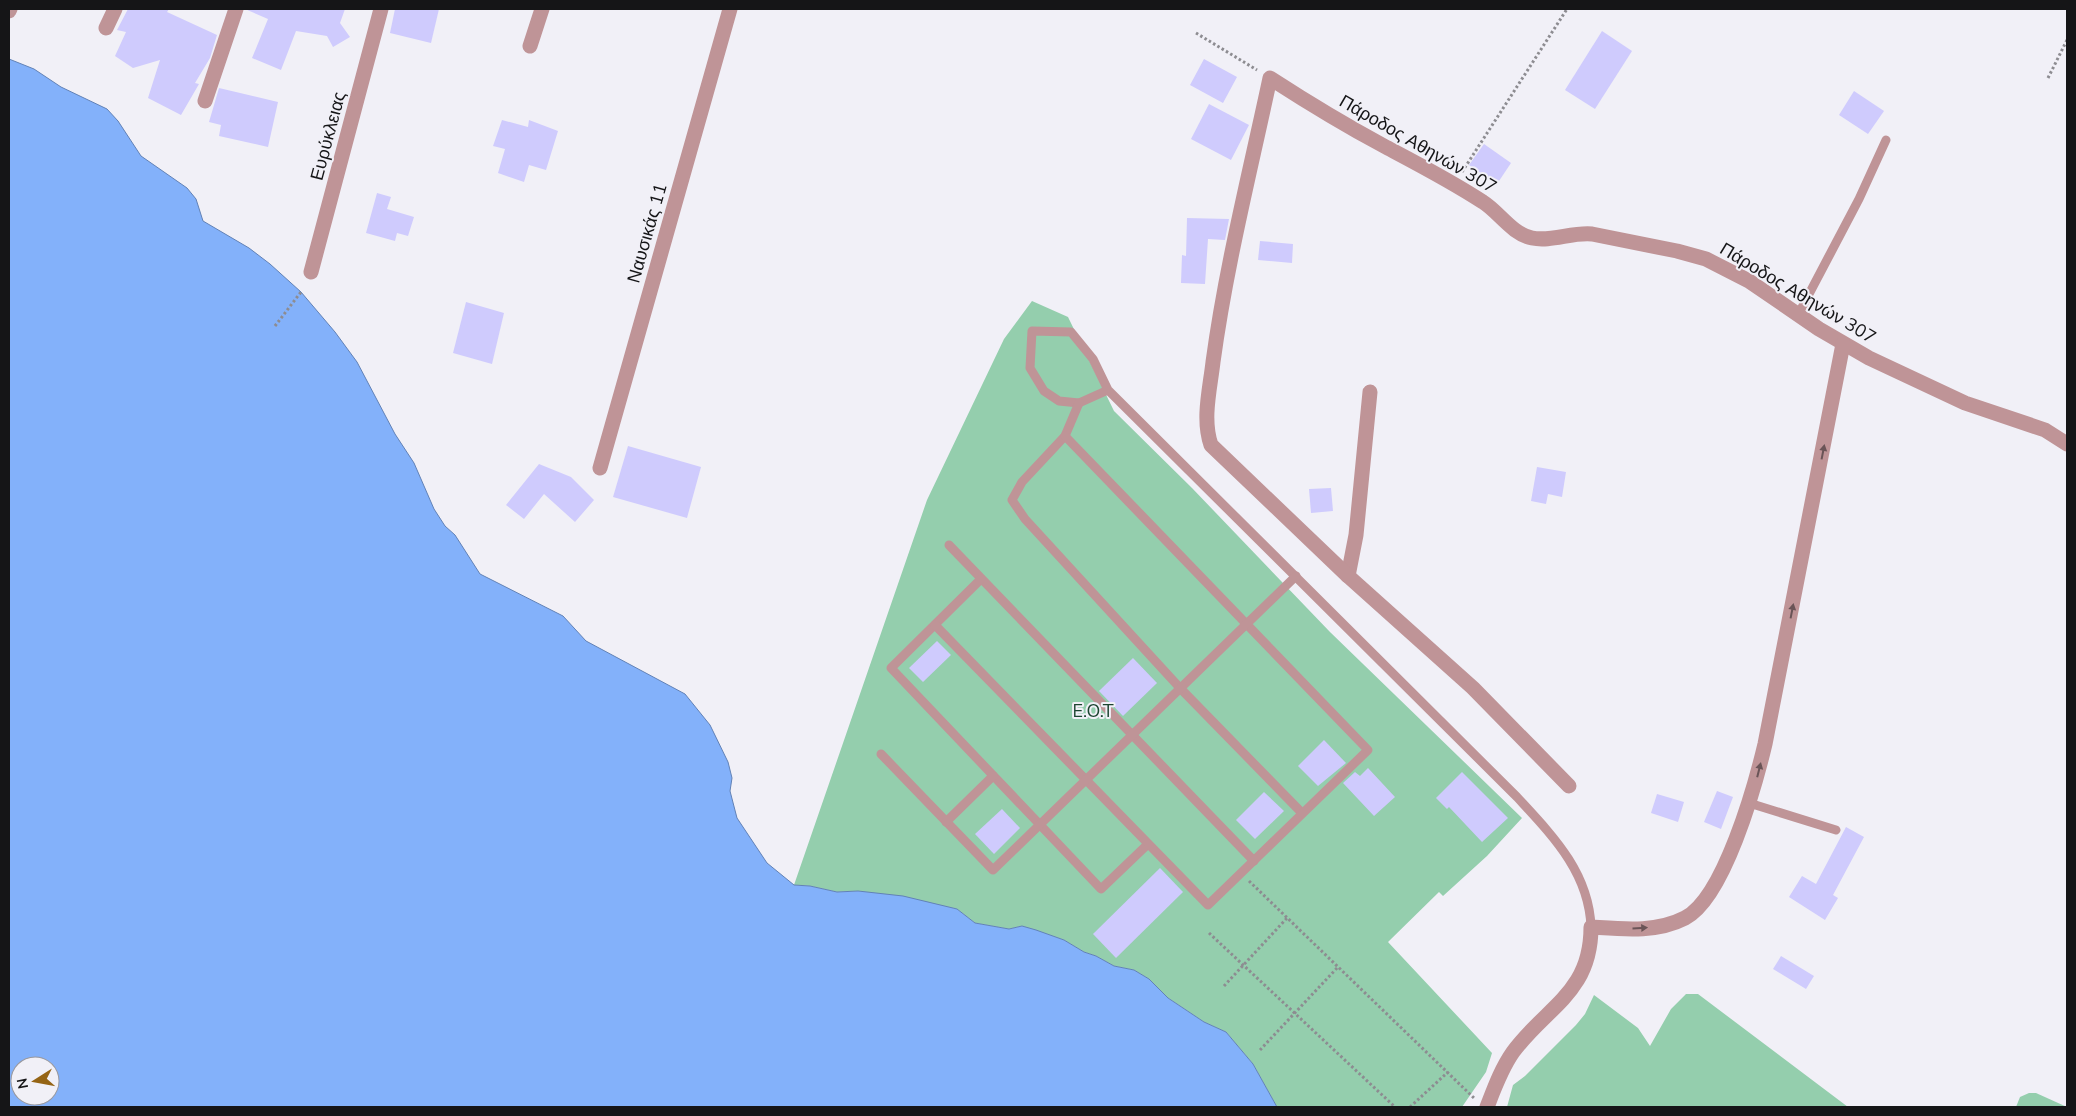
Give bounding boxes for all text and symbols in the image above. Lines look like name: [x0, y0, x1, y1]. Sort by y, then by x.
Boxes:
street label: Ευρύκλειας: [305, 89, 351, 183]
street label: Πάροδος Αθηνών 307: [1335, 89, 1501, 199]
street label: Ναυσικάς 11: [621, 180, 673, 286]
street label: Πάροδος Αθηνών 307: [1715, 237, 1881, 349]
one-way arrow: [1819, 443, 1827, 459]
one-way arrow: [1788, 603, 1796, 619]
park label: E.O.T: [1072, 699, 1114, 723]
one-way arrow: [1755, 763, 1763, 778]
one-way arrow: [1632, 924, 1648, 932]
north arrow: [10, 1056, 60, 1106]
text: N: [12, 1076, 33, 1090]

